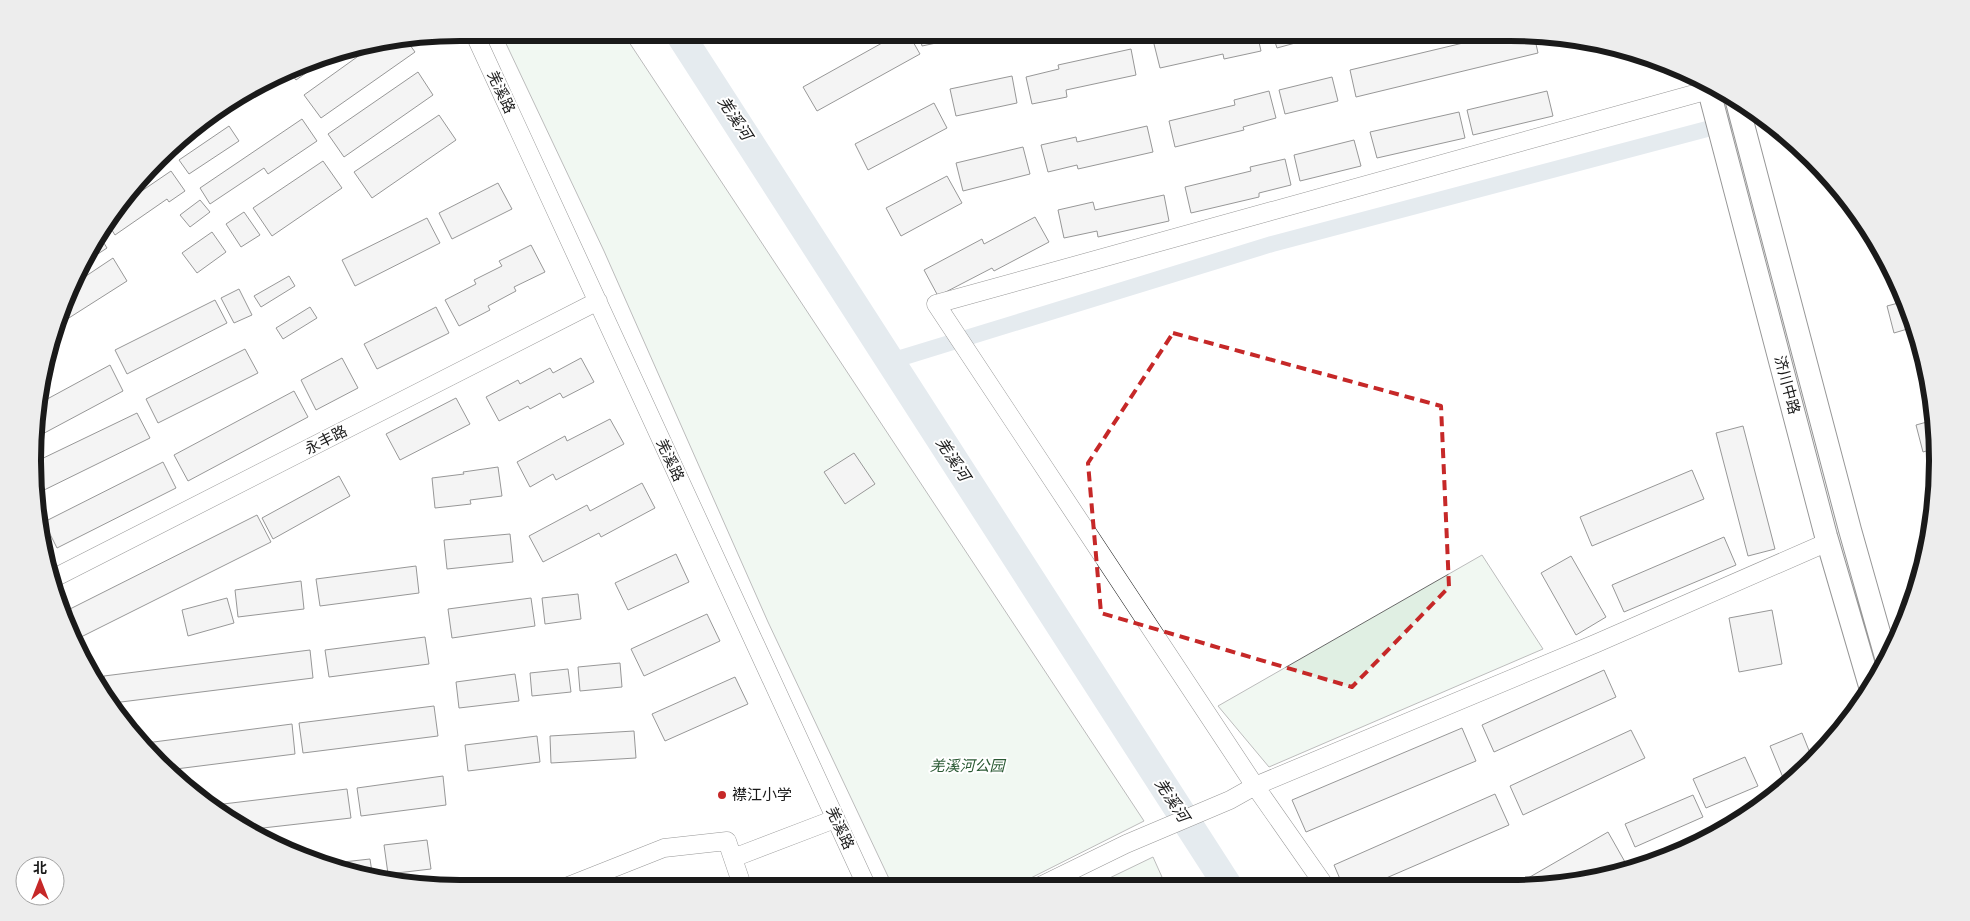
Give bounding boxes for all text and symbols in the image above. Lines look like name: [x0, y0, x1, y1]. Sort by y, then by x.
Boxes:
street label: 羌溪路: [484, 68, 518, 116]
water label: 羌溪河: [715, 93, 757, 145]
street label: 济川中路: [1772, 354, 1802, 416]
street label: 永丰路: [302, 423, 350, 457]
water label: 羌溪河: [933, 434, 975, 486]
street label: 羌溪路: [653, 436, 687, 484]
park label: 羌溪河公园: [929, 758, 1006, 774]
water label: 羌溪河: [1152, 775, 1194, 827]
place label: 襟江小学: [732, 786, 792, 803]
marker: 襟江小学: [716, 789, 728, 801]
street label: 羌溪路: [823, 804, 857, 852]
north arrow: [15, 856, 65, 906]
text: 北: [33, 861, 47, 876]

